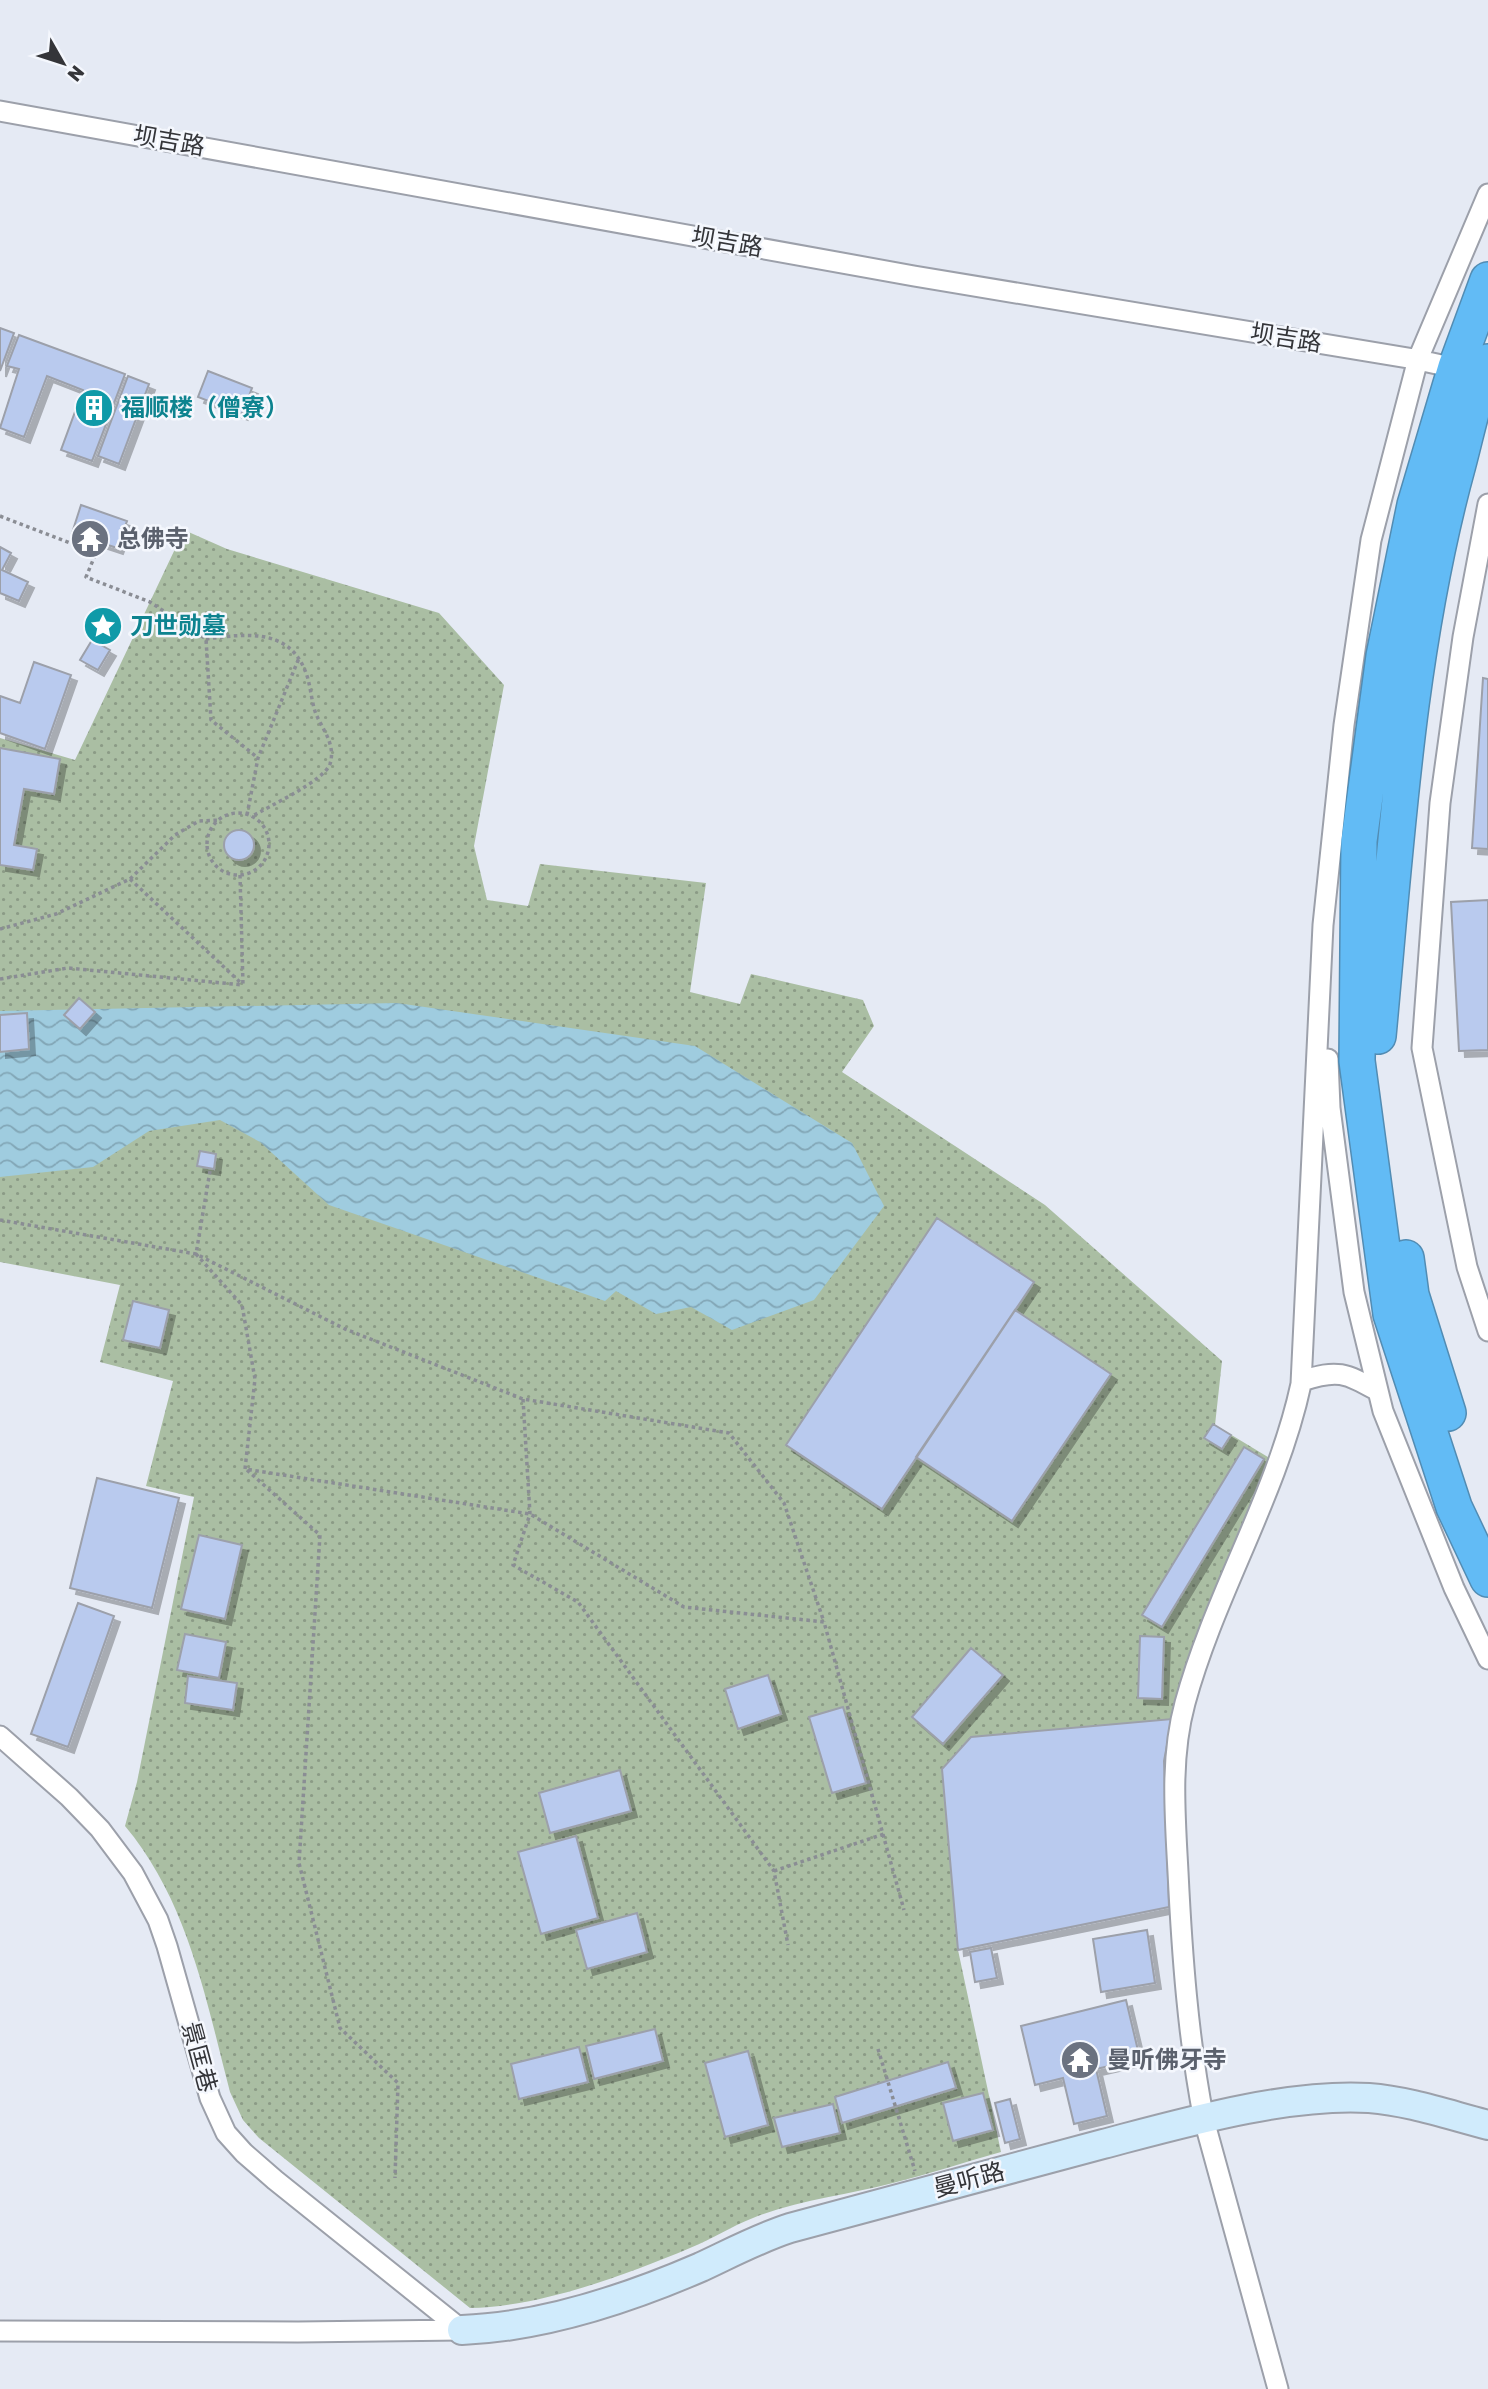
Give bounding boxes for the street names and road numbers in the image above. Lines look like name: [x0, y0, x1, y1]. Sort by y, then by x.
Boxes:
street label: 坝吉路: [131, 121, 207, 161]
street label: 坝吉路: [689, 222, 765, 262]
street label: 坝吉路: [1248, 319, 1324, 357]
street label: 景匡巷: [176, 2019, 222, 2095]
street label: 曼听路: [931, 2157, 1007, 2203]

